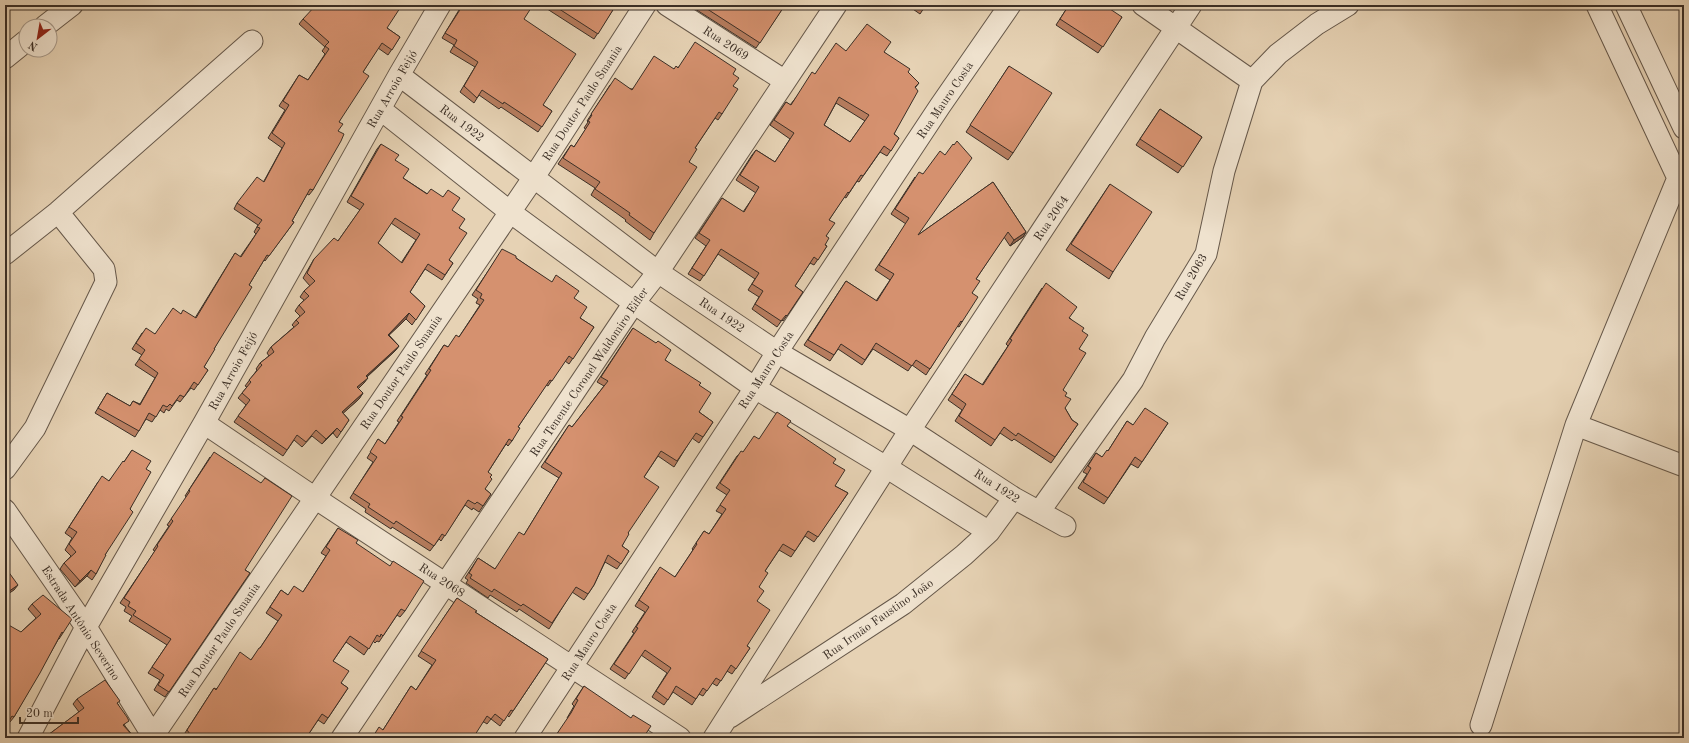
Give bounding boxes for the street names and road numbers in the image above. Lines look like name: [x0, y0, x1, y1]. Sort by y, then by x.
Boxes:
street label: Rua 2069: [700, 25, 751, 63]
street label: Rua Doutor Paulo Smania: [541, 43, 625, 164]
street label: Rua Arroio Feijó: [366, 49, 420, 130]
street label: Rua Mauro Costa: [916, 60, 976, 141]
street label: Rua 1922: [437, 103, 486, 144]
street label: Rua 2064: [1032, 194, 1071, 244]
street label: Rua 2063: [1174, 252, 1210, 303]
street label: Rua Tenente Coronel Waldomiro Eifler: [529, 286, 651, 459]
street label: Rua 1922: [696, 296, 746, 335]
street label: Rua Doutor Paulo Smania: [359, 313, 445, 432]
street label: Rua Mauro Costa: [737, 329, 796, 412]
street label: Rua Arroio Feijó: [207, 330, 260, 413]
street label: Rua 1922: [971, 468, 1022, 506]
street label: Rua 2068: [416, 562, 467, 600]
street label: Estrada Antônio Severino: [39, 564, 122, 683]
street label: Rua Irmão Faustino João: [821, 577, 936, 662]
street label: Rua Doutor Paulo Smania: [177, 581, 263, 700]
street label: Rua Mauro Costa: [560, 601, 619, 684]

